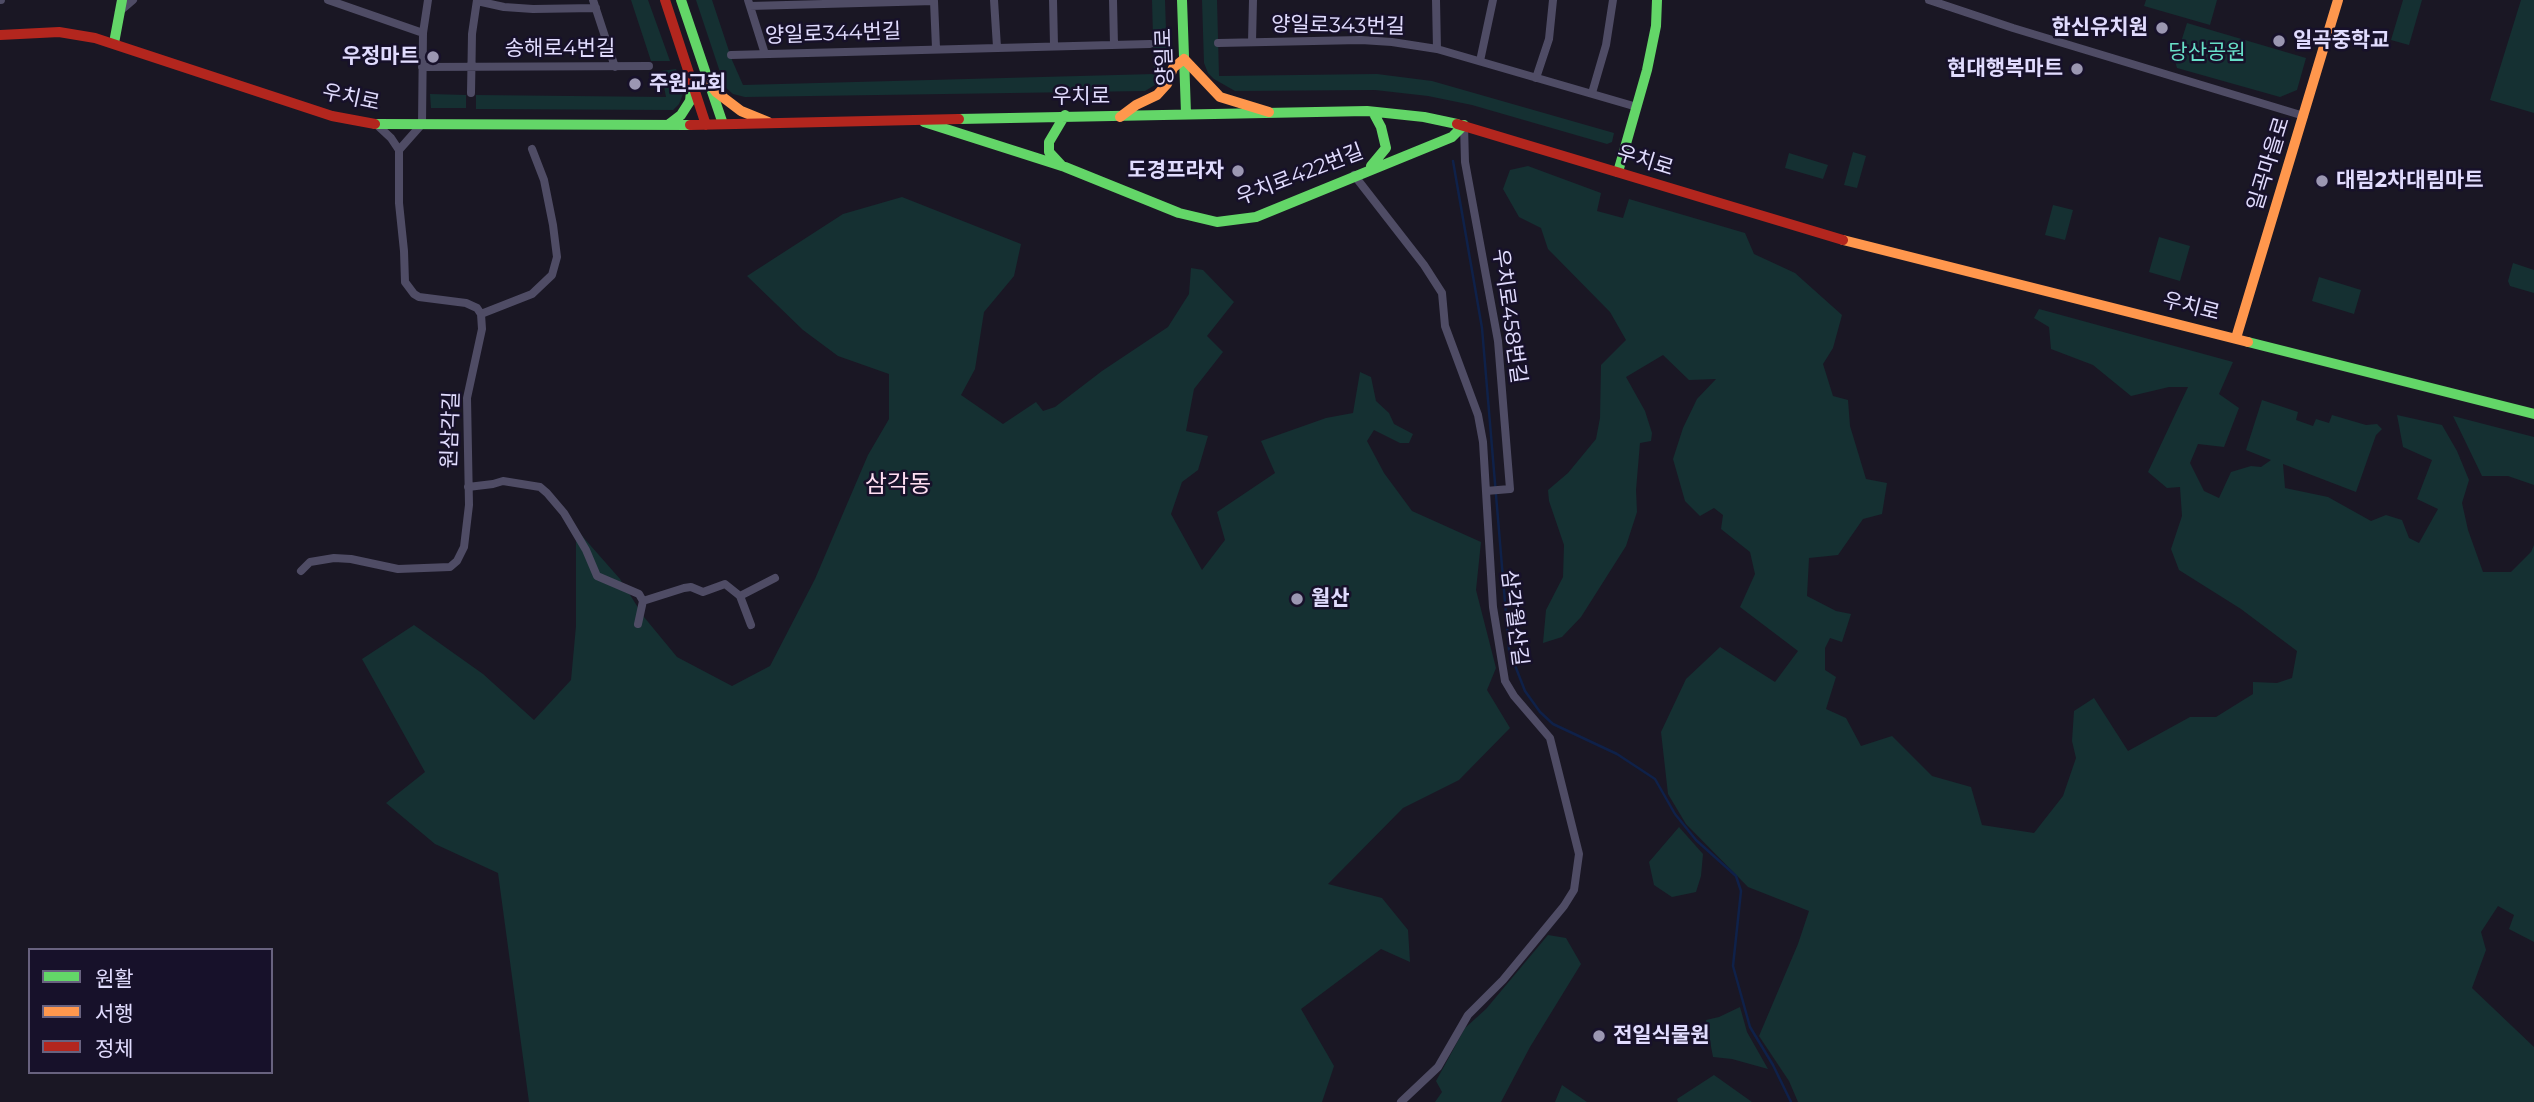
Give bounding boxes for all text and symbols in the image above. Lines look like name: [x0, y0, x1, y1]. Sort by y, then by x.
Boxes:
street label: 양일로343번길: [1271, 12, 1405, 40]
place label: 한신유치원: [2051, 15, 2148, 41]
street label: 양일로344번길: [764, 19, 902, 49]
marker: 한신유치원: [2154, 20, 2170, 36]
street label: 양일로: [1151, 28, 1179, 86]
place label: 일곡중학교: [2293, 28, 2390, 54]
marker: 일곡중학교: [2271, 33, 2287, 49]
street label: 송해로4번길: [505, 36, 615, 62]
park label: 당산공원: [2168, 40, 2246, 66]
place label: 우정마트: [342, 44, 419, 70]
marker: 우정마트: [425, 49, 441, 65]
place label: 현대행복마트: [1947, 56, 2063, 82]
marker: 현대행복마트: [2069, 61, 2085, 77]
place label: 주원교회: [649, 71, 726, 97]
marker: 주원교회: [627, 76, 643, 92]
street label: 우치로: [320, 80, 382, 116]
street label: 우치로: [1052, 84, 1110, 110]
street label: 일곡마을로: [2243, 114, 2295, 214]
street label: 우치로422번길: [1233, 139, 1367, 211]
street label: 우치로: [1614, 140, 1676, 182]
place label: 도경프라자: [1127, 158, 1224, 184]
marker: 도경프라자: [1230, 163, 1246, 179]
place label: 대림2차대림마트: [2336, 168, 2484, 194]
marker: 대림2차대림마트: [2314, 173, 2330, 189]
street label: 우치로458번길: [1487, 247, 1531, 385]
street label: 우치로: [2160, 288, 2222, 326]
street label: 원삼각길: [437, 391, 465, 469]
district label: 삼각동: [865, 471, 931, 499]
street label: 삼각월산길: [1496, 569, 1532, 667]
place label: 월산: [1311, 586, 1350, 612]
marker: 월산: [1289, 591, 1305, 607]
legend: [28, 948, 273, 1074]
text: 원활: [95, 966, 134, 991]
text: 서행: [95, 1001, 134, 1026]
place label: 전일식물원: [1613, 1023, 1710, 1049]
marker: 전일식물원: [1591, 1028, 1607, 1044]
text: 정체: [95, 1036, 134, 1061]

